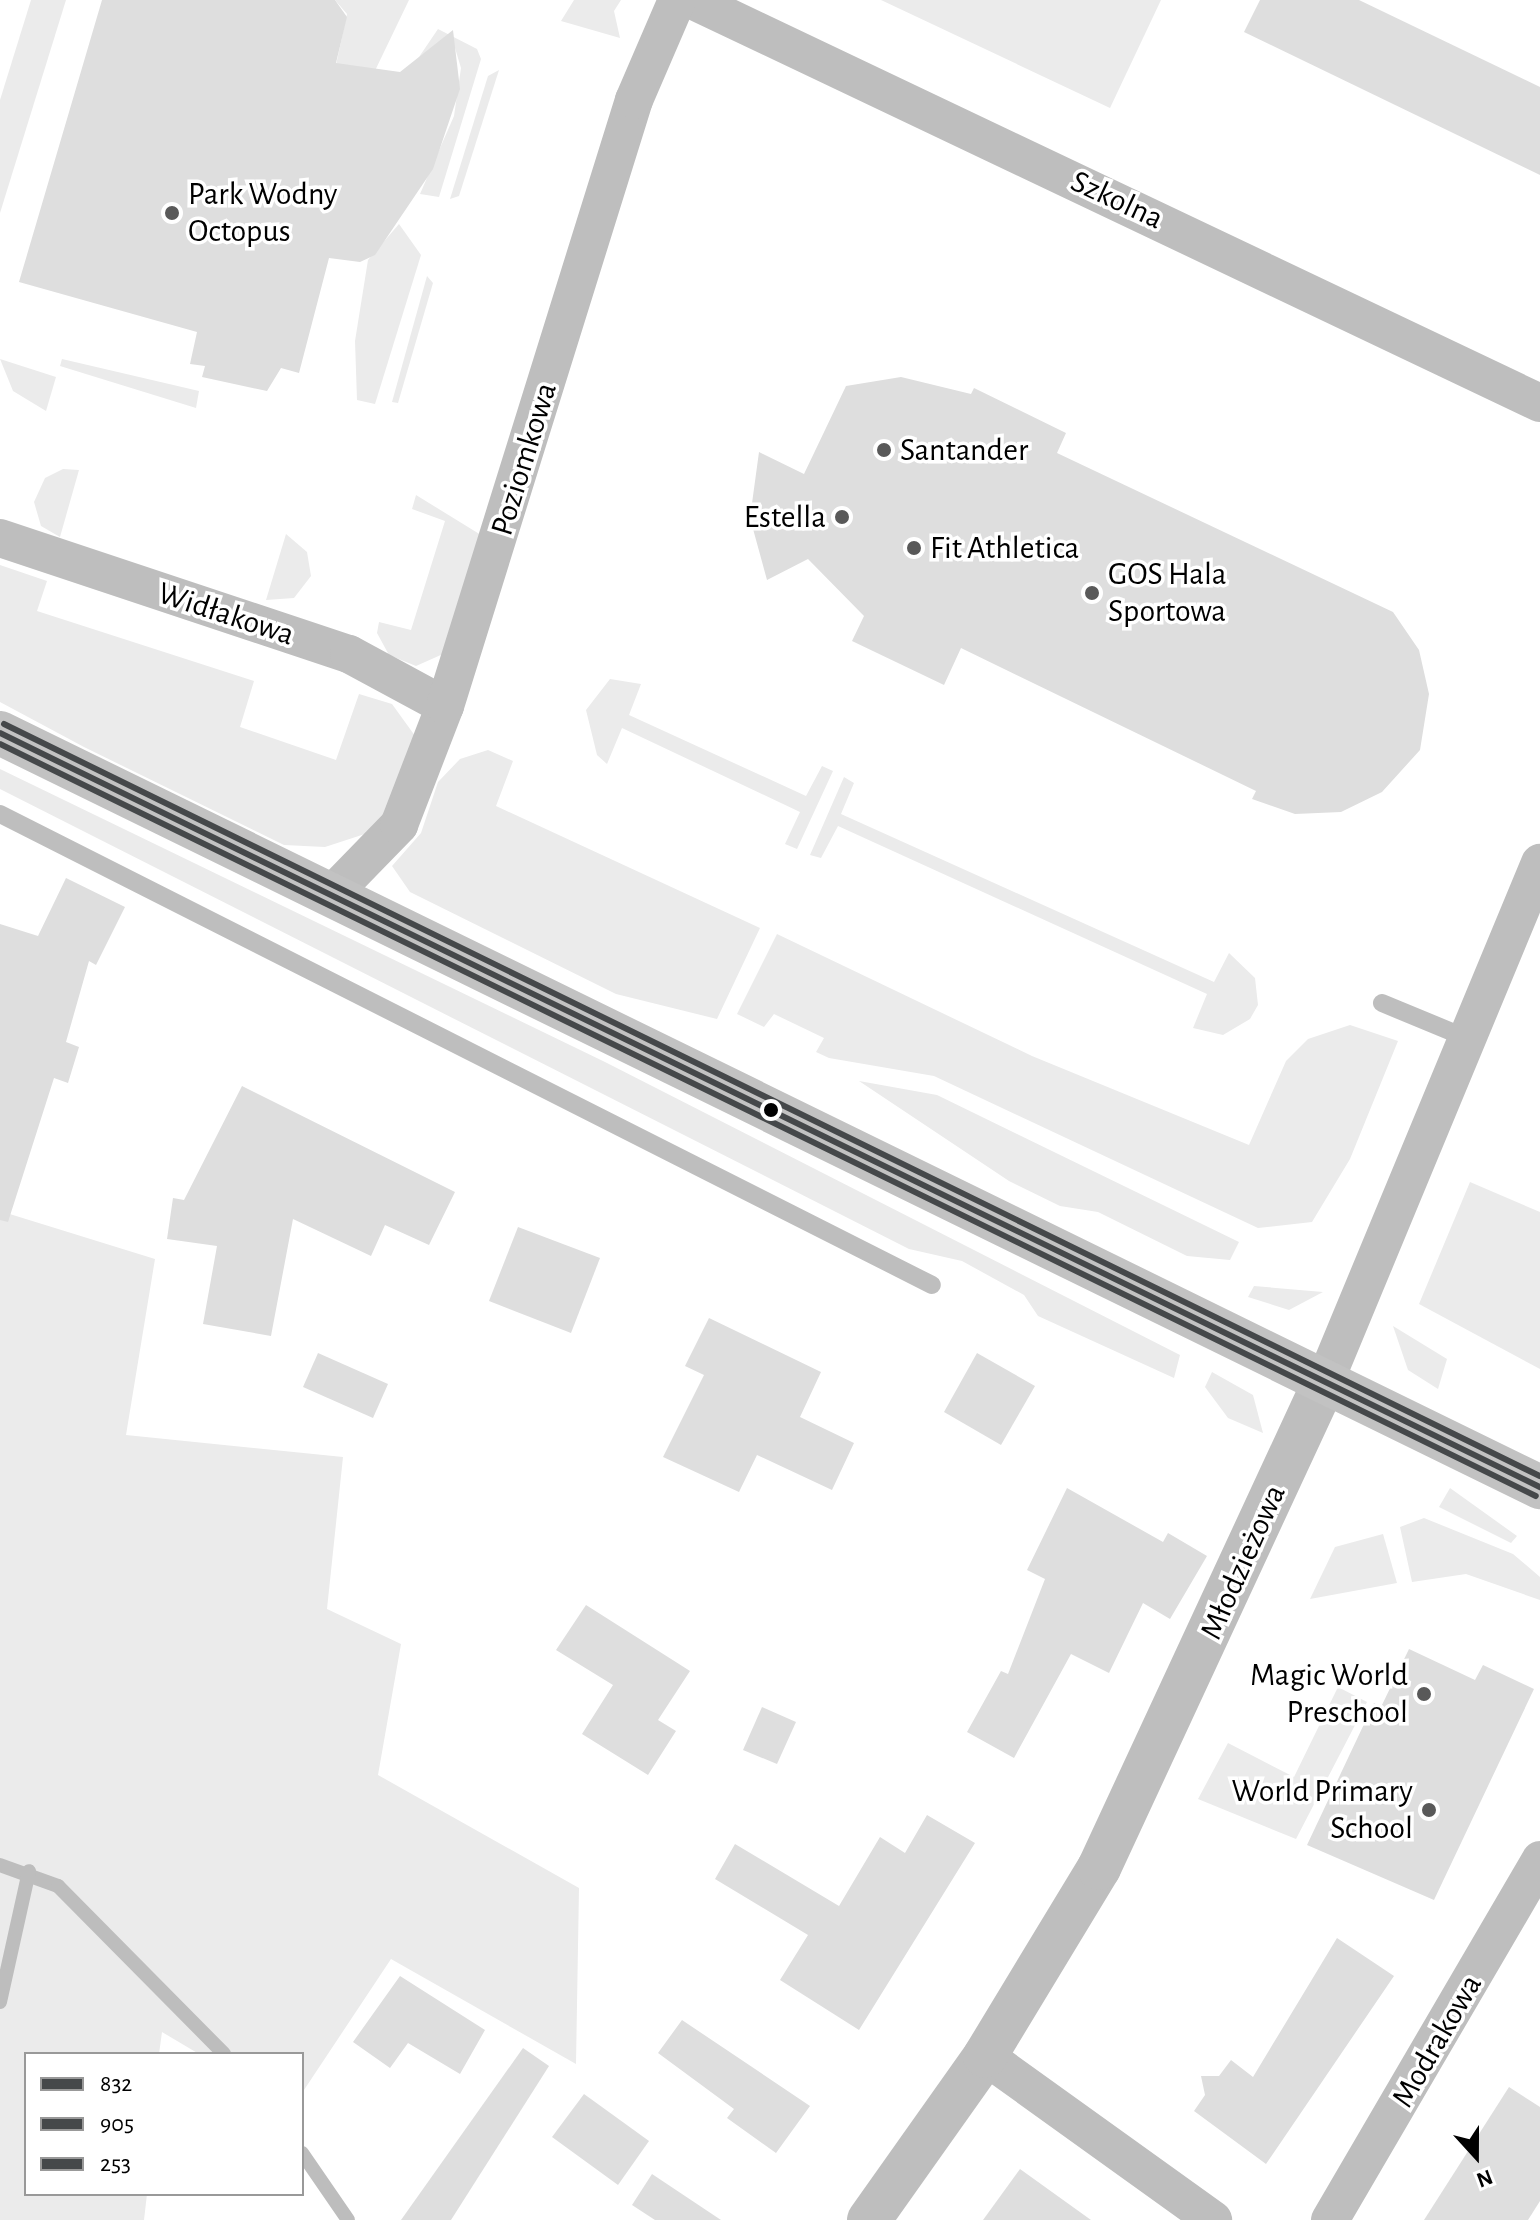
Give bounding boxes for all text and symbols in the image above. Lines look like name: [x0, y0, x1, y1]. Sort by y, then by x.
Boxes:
street label: Szkolna: [1065, 162, 1169, 238]
place label: Park Wodny Octopus: [188, 176, 338, 251]
marker: Park Wodny Octopus: [163, 204, 181, 222]
street label: Poziomkowa: [483, 378, 565, 540]
place label: Santander: [900, 431, 1028, 469]
marker: Santander: [875, 441, 893, 459]
place label: Estella: [744, 498, 826, 536]
marker: Estella: [833, 508, 851, 526]
place label: Fit Athletica: [930, 529, 1079, 567]
marker: Fit Athletica: [905, 539, 923, 557]
place label: GOS Hala Sportowa: [1108, 556, 1227, 631]
street label: Widłakowa: [153, 574, 299, 654]
marker: GOS Hala Sportowa: [1083, 584, 1101, 602]
unlabelled marker: [763, 1102, 779, 1118]
street label: Młodzieżowa: [1192, 1479, 1294, 1645]
place label: Magic World Preschool: [1250, 1657, 1408, 1732]
marker: Magic World Preschool: [1415, 1685, 1433, 1703]
place label: World Primary School: [1232, 1773, 1413, 1848]
marker: World Primary School: [1420, 1801, 1438, 1819]
street label: Modrakowa: [1384, 1968, 1490, 2114]
legend: [24, 2052, 304, 2196]
text: 832: [100, 2072, 132, 2096]
text: 905: [100, 2112, 134, 2136]
north arrow: [1436, 2116, 1516, 2196]
text: 253: [100, 2152, 131, 2176]
text: N: [1474, 2165, 1496, 2191]

